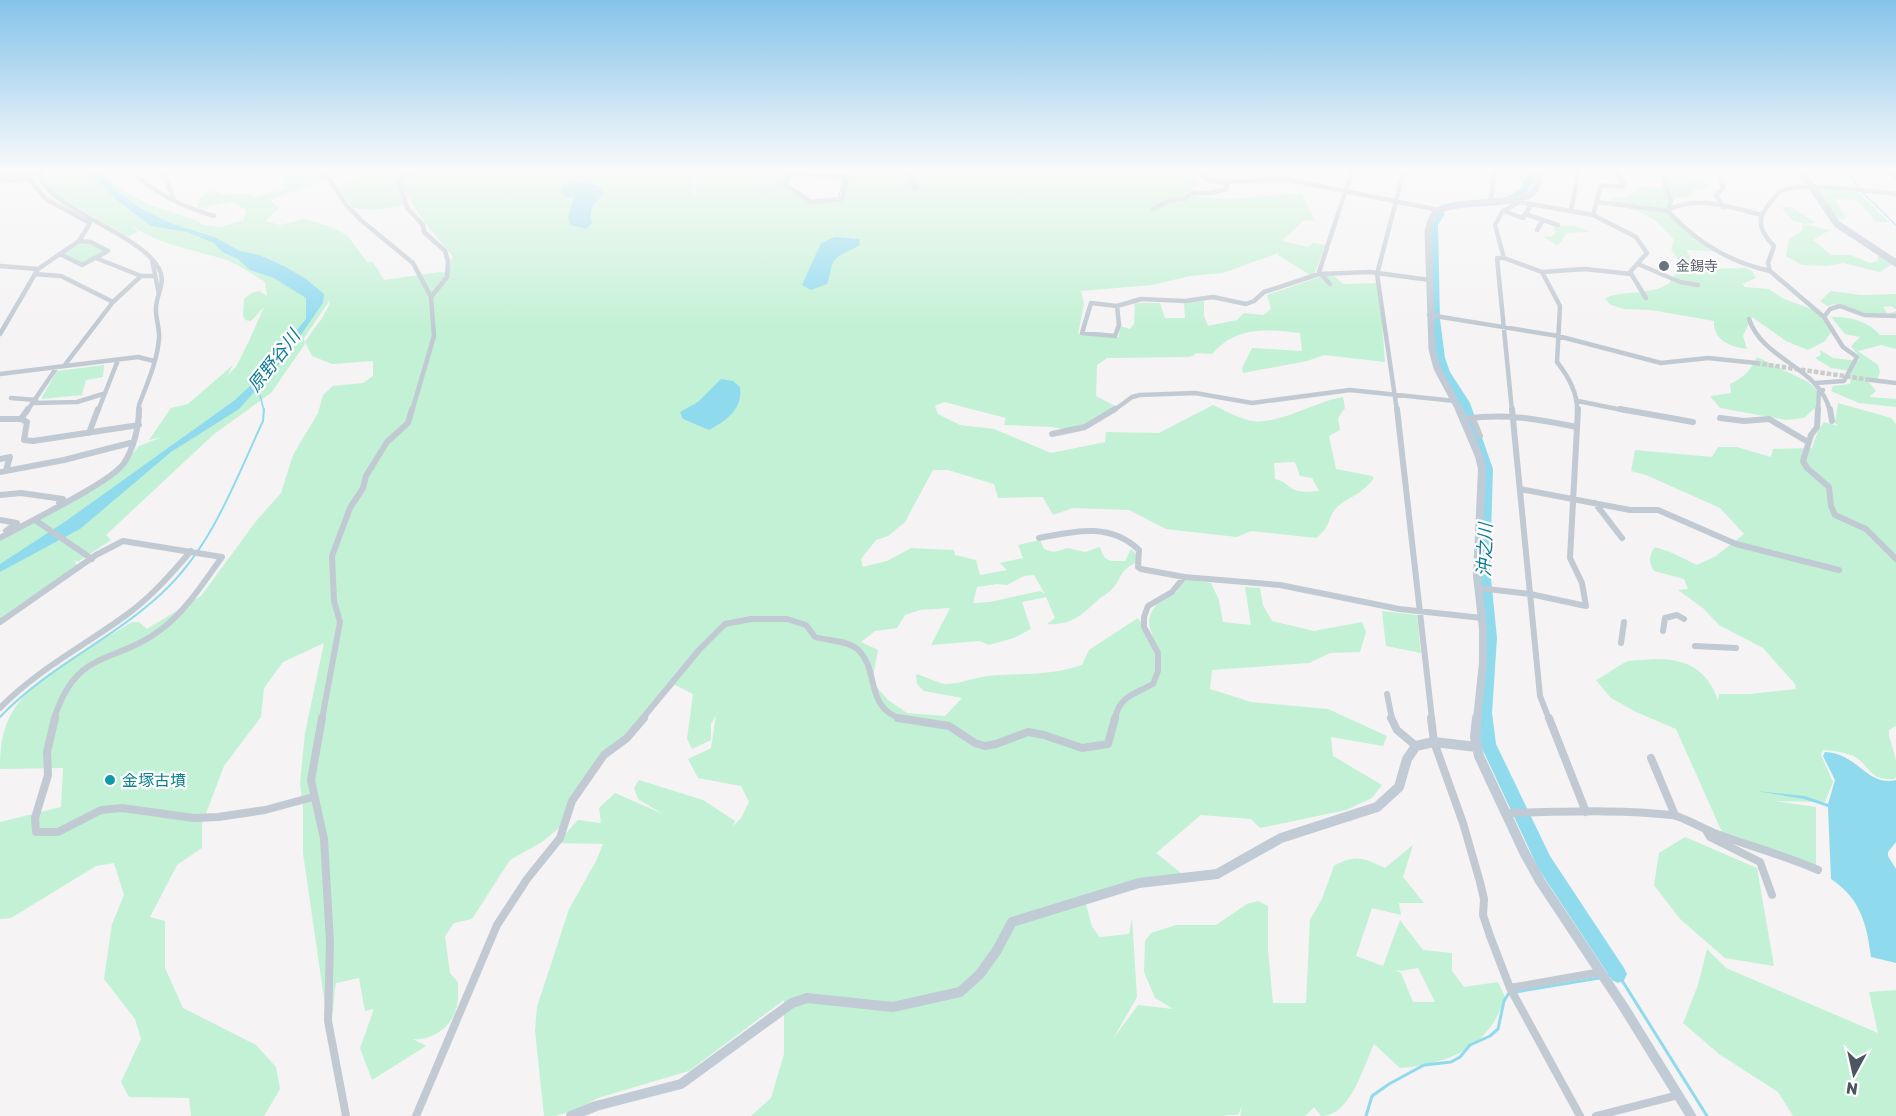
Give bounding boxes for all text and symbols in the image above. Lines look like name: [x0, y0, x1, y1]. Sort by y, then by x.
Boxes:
place label: 金錫寺: [1676, 258, 1718, 275]
marker: 金錫寺: [1657, 259, 1671, 273]
water label: 原野谷川: [243, 324, 306, 396]
water label: 沖之川: [1473, 521, 1497, 577]
place label: 金塚古墳: [122, 771, 186, 790]
marker: 金塚古墳: [103, 773, 117, 787]
north arrow: [1824, 1044, 1884, 1104]
text: N: [1845, 1078, 1859, 1099]

